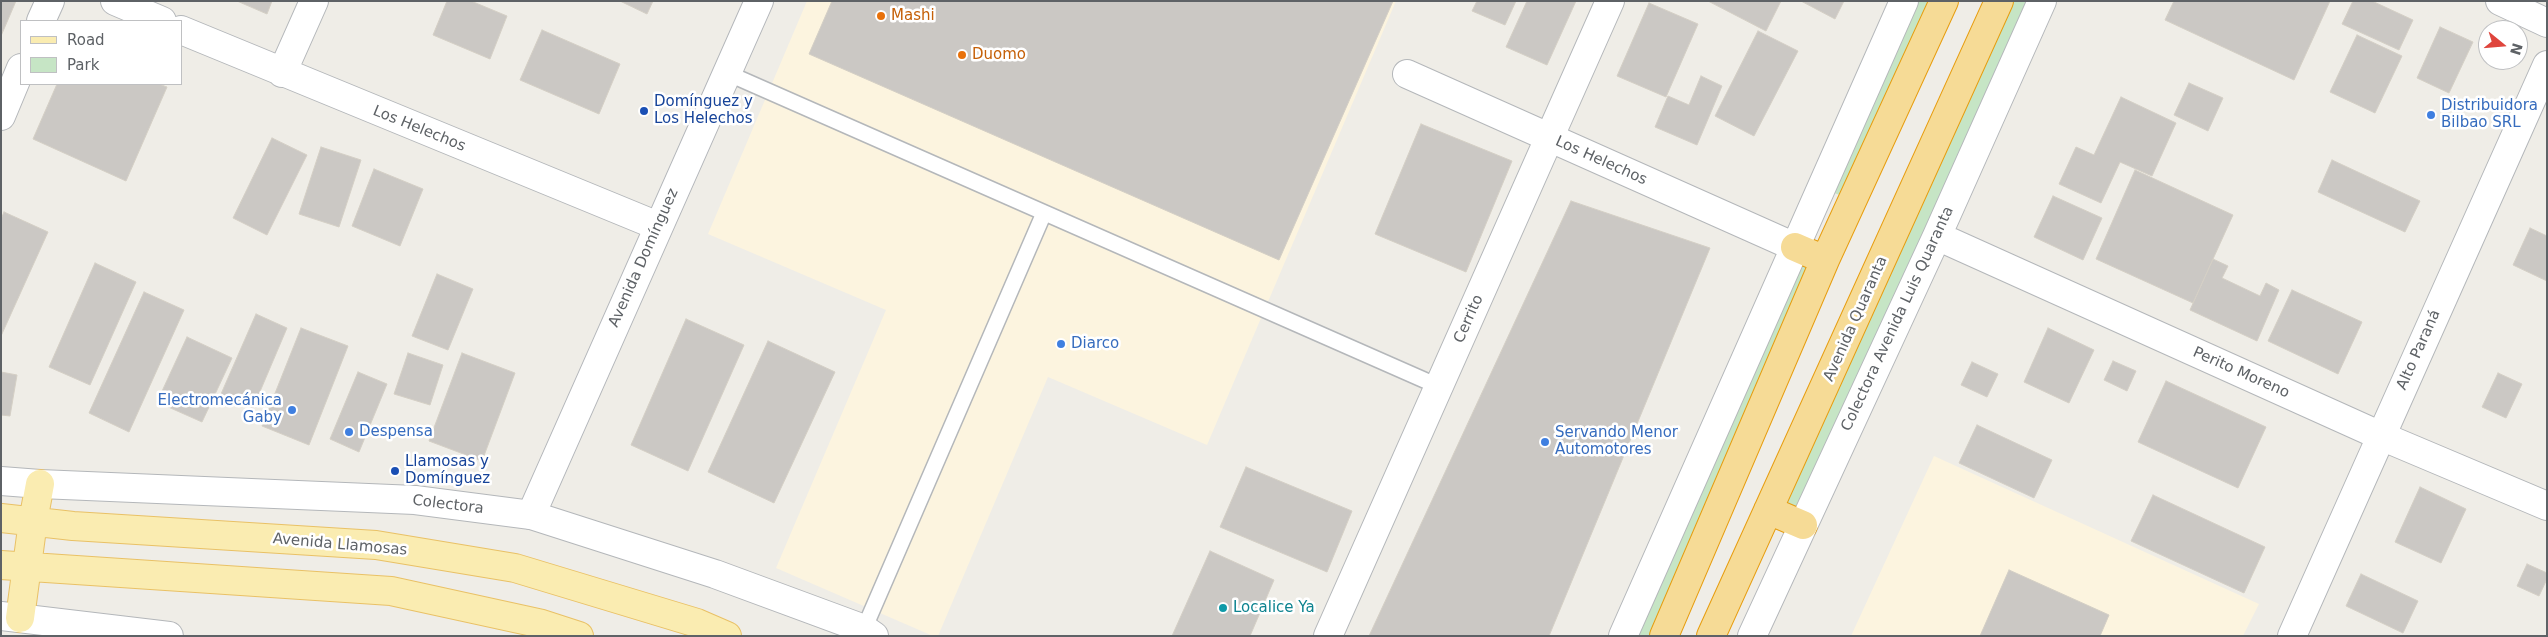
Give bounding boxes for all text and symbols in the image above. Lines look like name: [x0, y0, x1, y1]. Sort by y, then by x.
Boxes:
place label: Mashi: [891, 7, 935, 25]
marker: Mashi: [875, 10, 887, 22]
legend: [20, 20, 182, 85]
north arrow: [2478, 20, 2528, 70]
text: Road: [67, 31, 105, 49]
text: N: [2507, 41, 2526, 57]
place label: Duomo: [972, 46, 1026, 64]
marker: Duomo: [956, 49, 968, 61]
text: Park: [67, 56, 99, 74]
place label: Domínguez y Los Helechos: [654, 93, 753, 128]
place label: Distribuidora Bilbao SRL: [2441, 97, 2538, 132]
street label: Los Helechos: [370, 102, 468, 156]
marker: Domínguez y Los Helechos: [638, 105, 650, 117]
marker: Distribuidora Bilbao SRL: [2425, 109, 2437, 121]
street label: Los Helechos: [1552, 133, 1650, 189]
street label: Avenida Domínguez: [605, 186, 683, 330]
street label: Colectora Avenida Luis Quaranta: [1838, 204, 1958, 434]
street label: Avenida Quaranta: [1820, 254, 1892, 384]
street label: Cerrito: [1450, 292, 1488, 346]
street label: Alto Paraná: [2393, 307, 2445, 393]
place label: Diarco: [1071, 335, 1119, 353]
marker: Diarco: [1055, 338, 1067, 350]
street label: Perito Moreno: [2190, 344, 2292, 402]
place label: Electromecánica Gaby: [158, 392, 282, 427]
marker: Electromecánica Gaby: [286, 404, 298, 416]
place label: Despensa: [359, 423, 433, 441]
place label: Servando Menor Automotores: [1555, 424, 1678, 459]
marker: Despensa: [343, 426, 355, 438]
marker: Servando Menor Automotores: [1539, 436, 1551, 448]
place label: Llamosas y Domínguez: [405, 453, 490, 488]
marker: Llamosas y Domínguez: [389, 465, 401, 477]
street label: Colectora: [411, 492, 485, 518]
street label: Avenida Llamosas: [272, 530, 408, 560]
place label: Localice Ya: [1233, 599, 1315, 617]
marker: Localice Ya: [1217, 602, 1229, 614]

